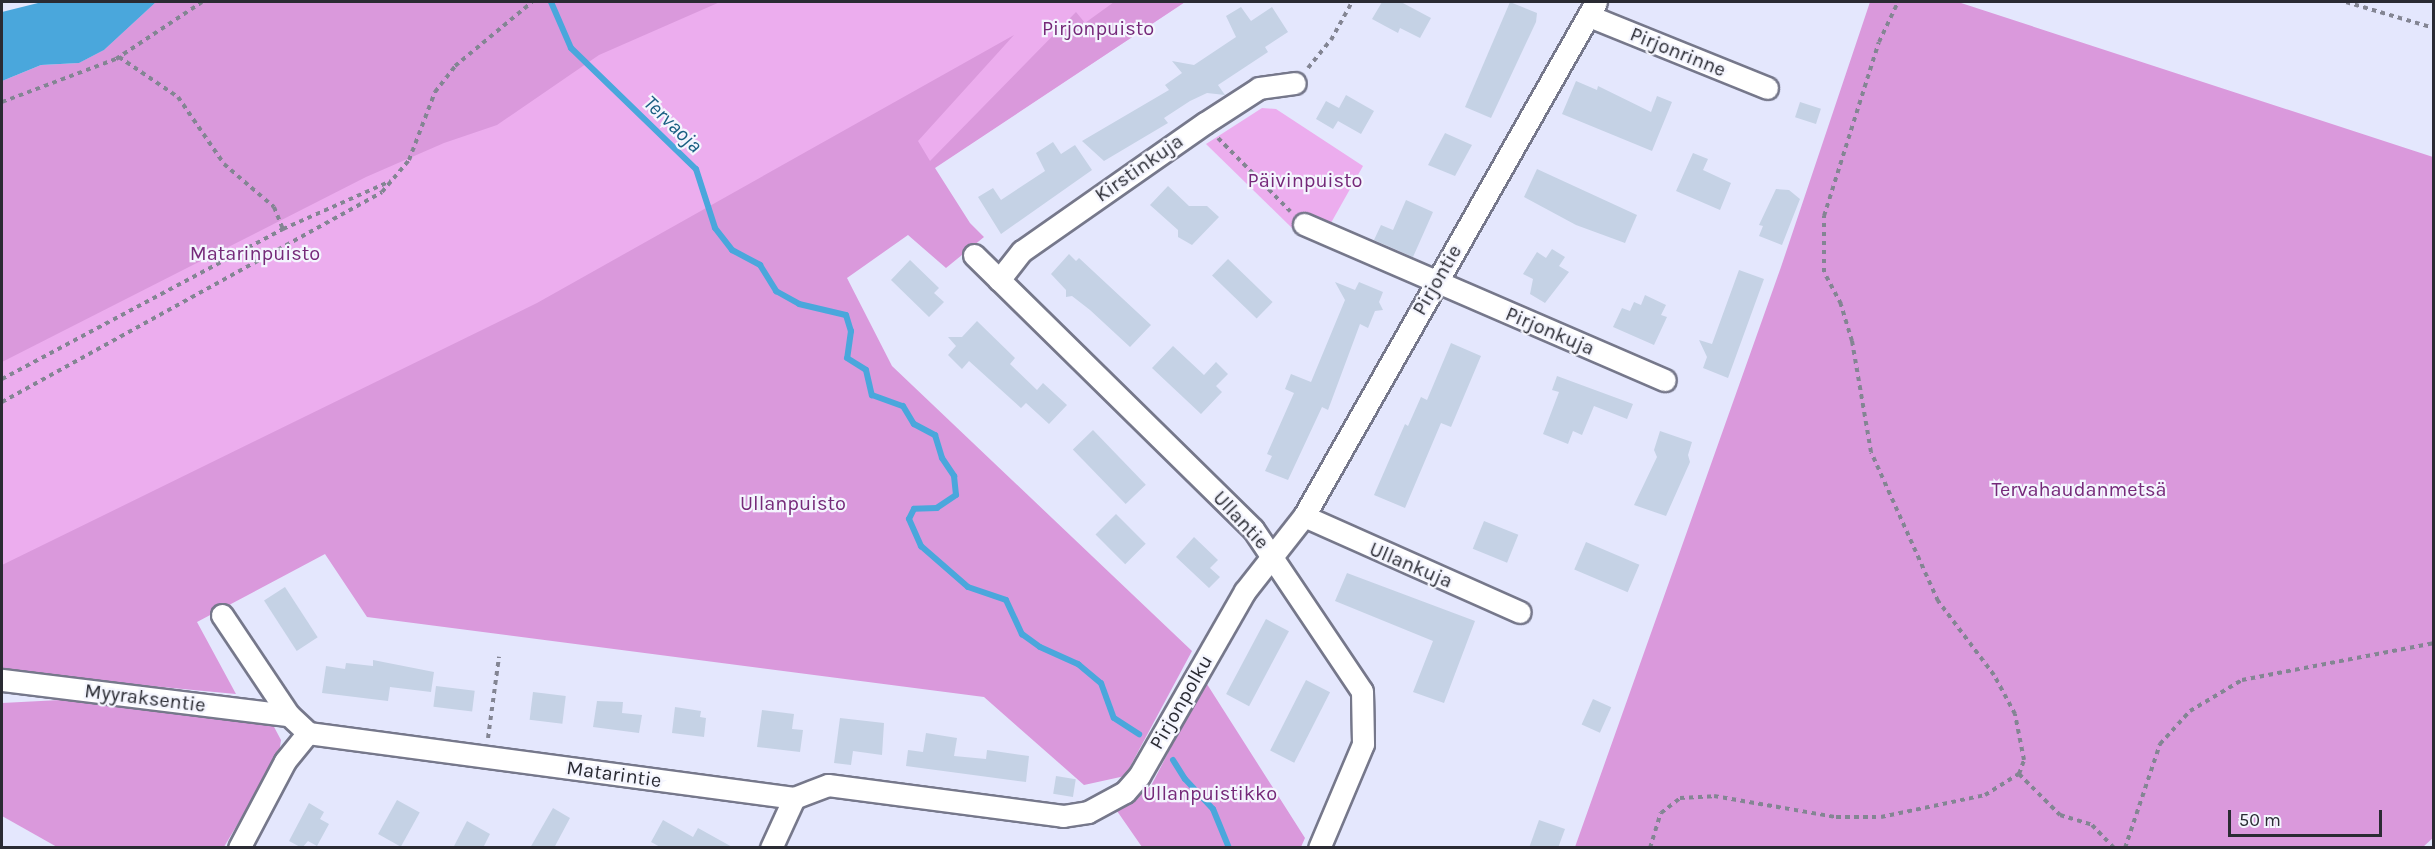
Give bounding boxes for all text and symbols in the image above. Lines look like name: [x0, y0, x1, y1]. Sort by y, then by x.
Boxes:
park label: Pirjonpuisto: [1042, 16, 1154, 40]
street label: Pirjonrinne: [1627, 22, 1729, 82]
water label: Tervaoja: [638, 90, 708, 158]
street label: Kirstinkuja: [1090, 129, 1188, 207]
park label: Päivinpuisto: [1248, 168, 1362, 192]
park label: Matarinpuisto: [190, 241, 320, 265]
street label: Pirjontie: [1407, 241, 1467, 319]
street label: Pirjonkuja: [1502, 302, 1598, 360]
park label: Tervahaudanmetsä: [1991, 477, 2167, 501]
street label: Ullantie: [1208, 486, 1274, 554]
park label: Ullanpuisto: [740, 491, 846, 515]
street label: Ullankuja: [1366, 537, 1456, 593]
street label: Pirjonpolku: [1144, 650, 1218, 754]
street label: Myyraksentie: [83, 679, 207, 717]
street label: Matarintie: [565, 755, 663, 793]
park label: Ullanpuistikko: [1143, 781, 1277, 805]
scale bar: [2231, 798, 2386, 836]
text: 50 m: [2239, 809, 2281, 831]

